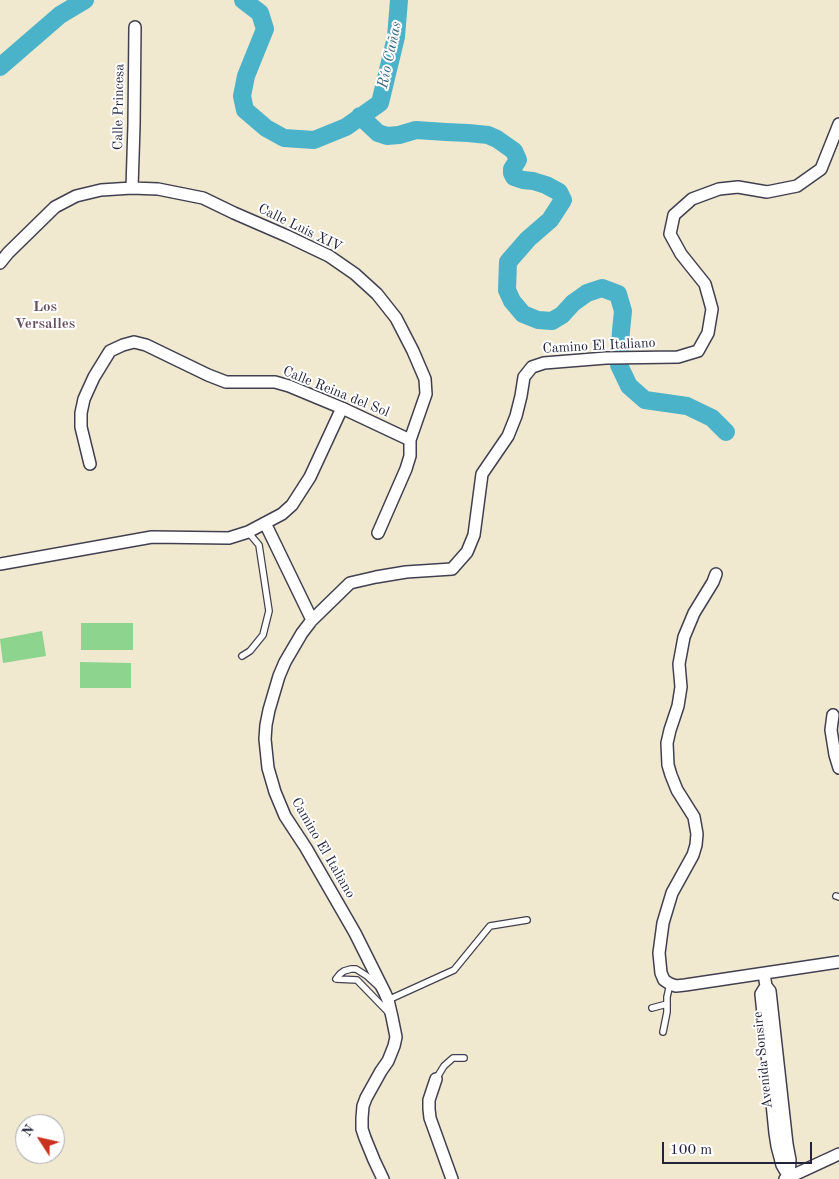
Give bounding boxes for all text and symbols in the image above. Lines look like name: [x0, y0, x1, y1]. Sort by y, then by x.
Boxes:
water label: Río Cañas: [374, 20, 406, 90]
street label: Calle Princesa: [110, 64, 128, 150]
street label: Calle Luis XIV: [255, 200, 345, 256]
district label: Los Versalles: [15, 298, 75, 333]
street label: Camino El Italiano: [542, 335, 656, 357]
street label: Calle Reina del Sol: [280, 363, 392, 421]
street label: Camino El Italiano: [287, 795, 359, 901]
street label: Avenida Sonsire: [750, 1011, 776, 1109]
north arrow: [15, 1114, 65, 1164]
text: N: [20, 1123, 37, 1139]
scale bar: [664, 1132, 814, 1164]
text: 100 m: [670, 1143, 712, 1158]

